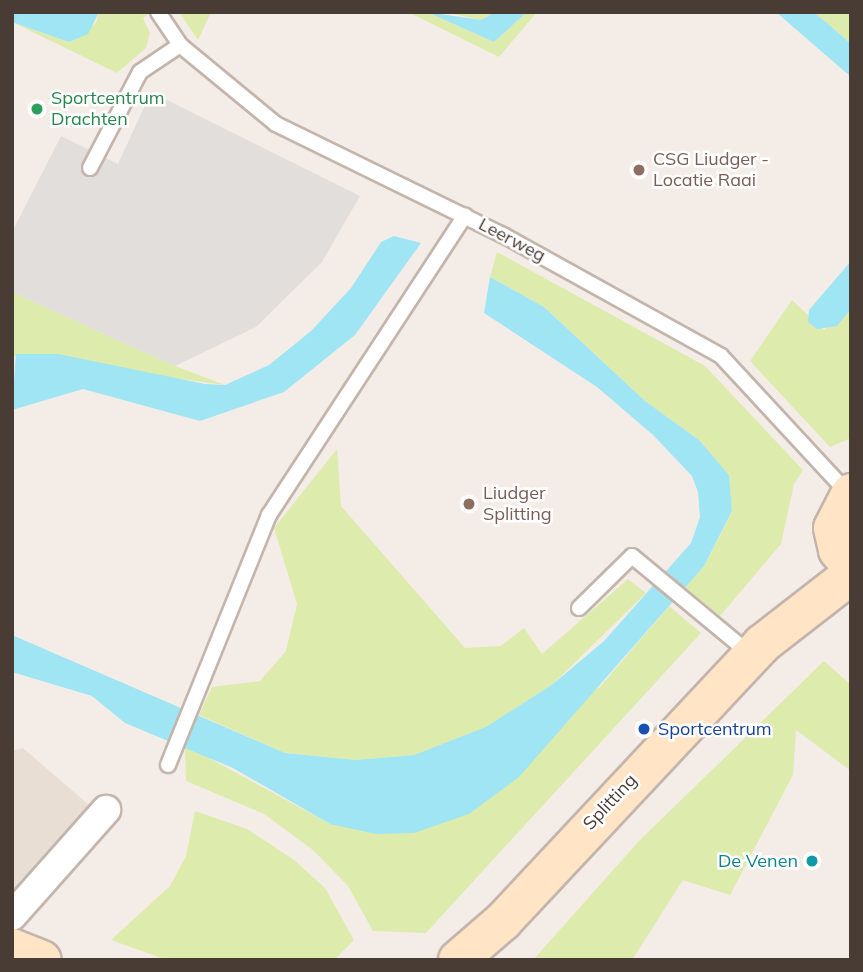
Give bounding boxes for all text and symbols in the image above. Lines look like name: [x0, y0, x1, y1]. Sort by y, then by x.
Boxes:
place label: Sportcentrum Drachten: [51, 88, 165, 130]
marker: Sportcentrum Drachten: [29, 101, 45, 117]
place label: CSG Liudger - Locatie Raai: [653, 149, 769, 192]
marker: CSG Liudger - Locatie Raai: [631, 162, 647, 178]
street label: Leerweg: [475, 213, 549, 267]
place label: Liudger Splitting: [483, 483, 552, 526]
marker: Liudger Splitting: [461, 496, 477, 512]
place label: Sportcentrum: [658, 718, 772, 740]
marker: Sportcentrum: [636, 721, 652, 737]
street label: Splitting: [579, 770, 641, 834]
place label: De Venen: [718, 850, 798, 872]
marker: De Venen: [804, 853, 820, 869]

